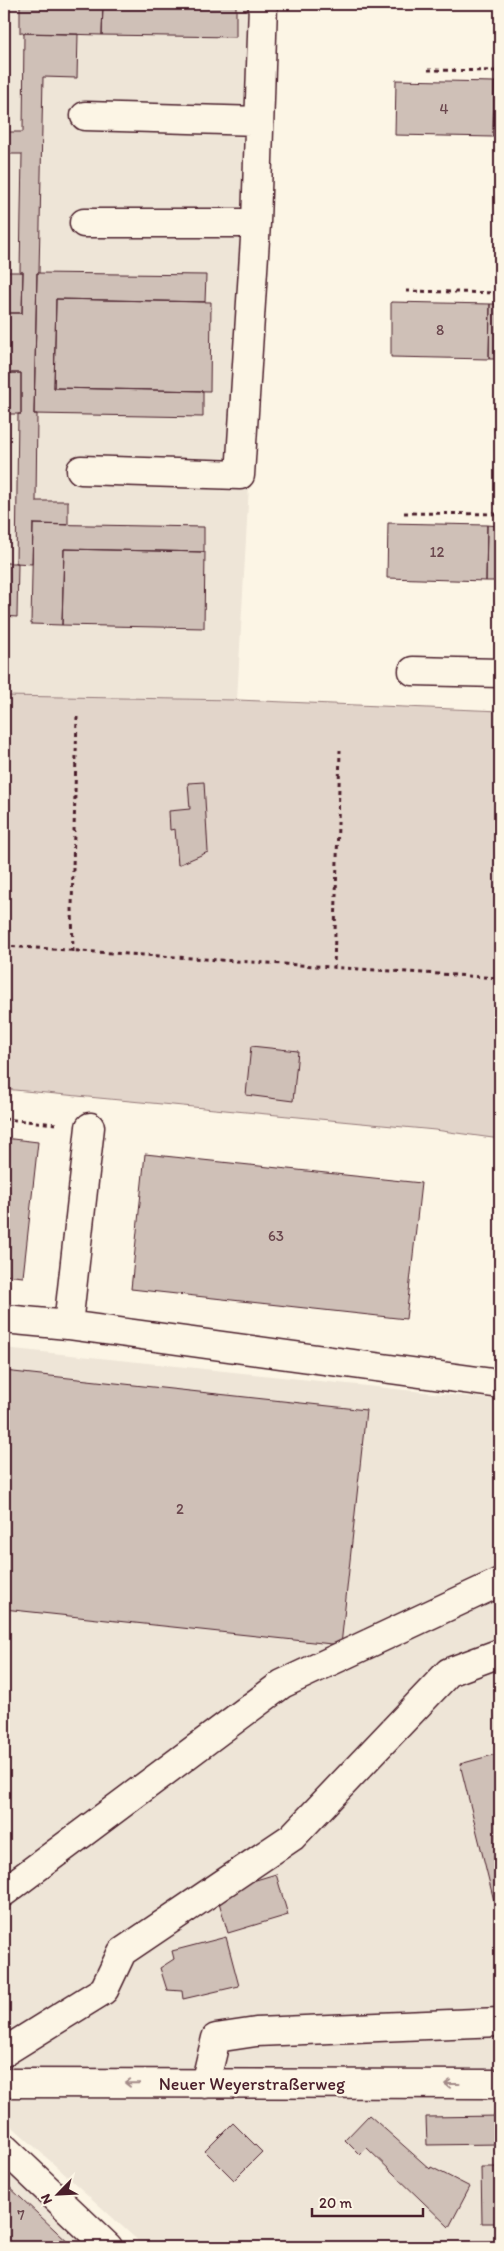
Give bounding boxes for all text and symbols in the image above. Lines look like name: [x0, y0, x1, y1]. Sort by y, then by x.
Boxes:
house number: 4: [439, 100, 449, 118]
house number: 8: [436, 321, 444, 339]
house number: 12: [430, 543, 445, 561]
house number: 63: [268, 1227, 284, 1245]
house number: 2: [176, 1500, 184, 1518]
street label: Neuer Weyerstraßerweg: [159, 2073, 346, 2095]
one-way arrow: [124, 2078, 140, 2088]
one-way arrow: [444, 2079, 460, 2089]
north arrow: [32, 2168, 82, 2218]
scale bar: [312, 2186, 423, 2218]
text: N: [37, 2191, 56, 2207]
text: 20 m: [319, 2194, 353, 2212]
house number: 7: [17, 2206, 25, 2224]

